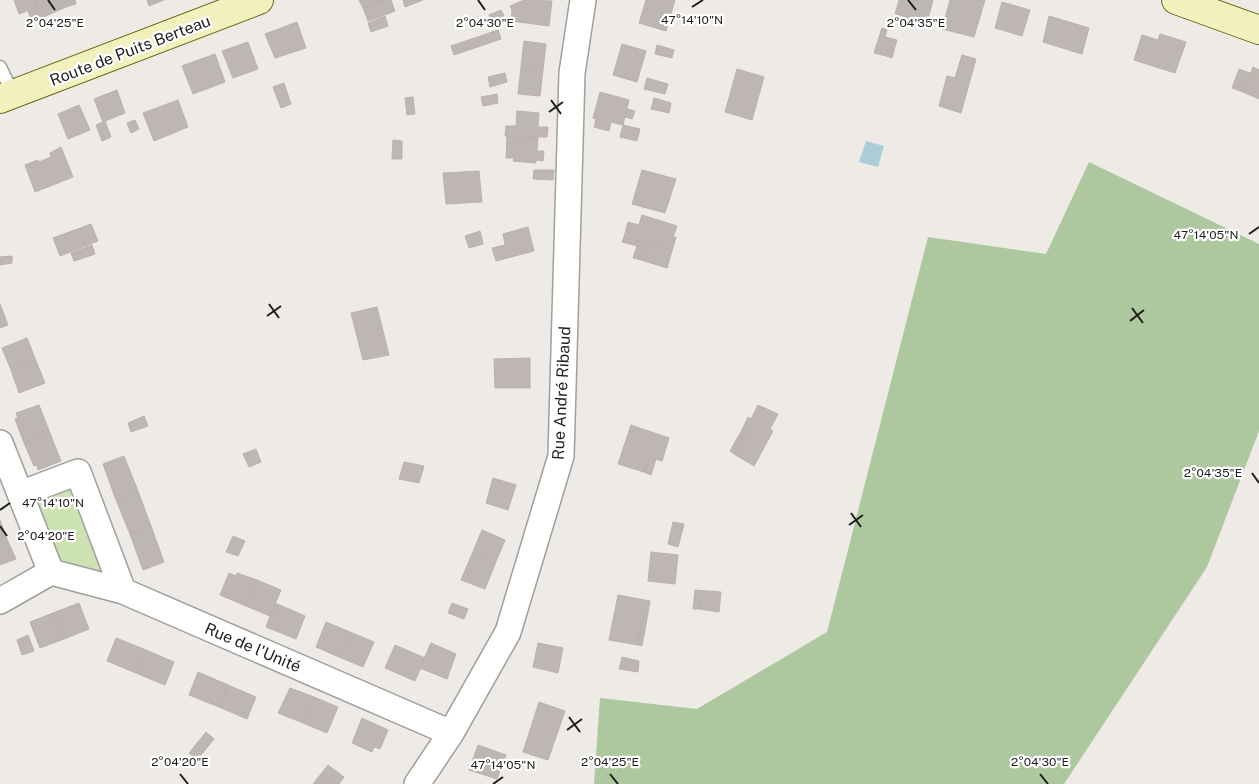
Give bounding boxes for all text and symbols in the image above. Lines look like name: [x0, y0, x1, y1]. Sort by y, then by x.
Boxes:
street label: Route de Puits Berteau: [47, 11, 213, 90]
text: 47°14'10"N: [661, 13, 723, 27]
text: 2°04'25"E: [26, 16, 84, 30]
text: 2°04'30"E: [456, 16, 514, 30]
text: 2°04'35"E: [887, 16, 945, 30]
text: 47°14'05"N: [1174, 228, 1238, 242]
street label: Rue André Ribaud: [549, 326, 574, 460]
text: 2°04'35"E: [1184, 466, 1242, 480]
text: 47°14'10"N: [22, 496, 84, 510]
text: 2°04'20"E: [17, 529, 75, 543]
street label: Rue de l'Unité: [202, 619, 304, 676]
text: 2°04'20"E: [151, 755, 209, 769]
text: 2°04'25"E: [581, 755, 639, 769]
text: 2°04'30"E: [1011, 755, 1069, 769]
text: 47°14'05"N: [471, 758, 535, 772]

